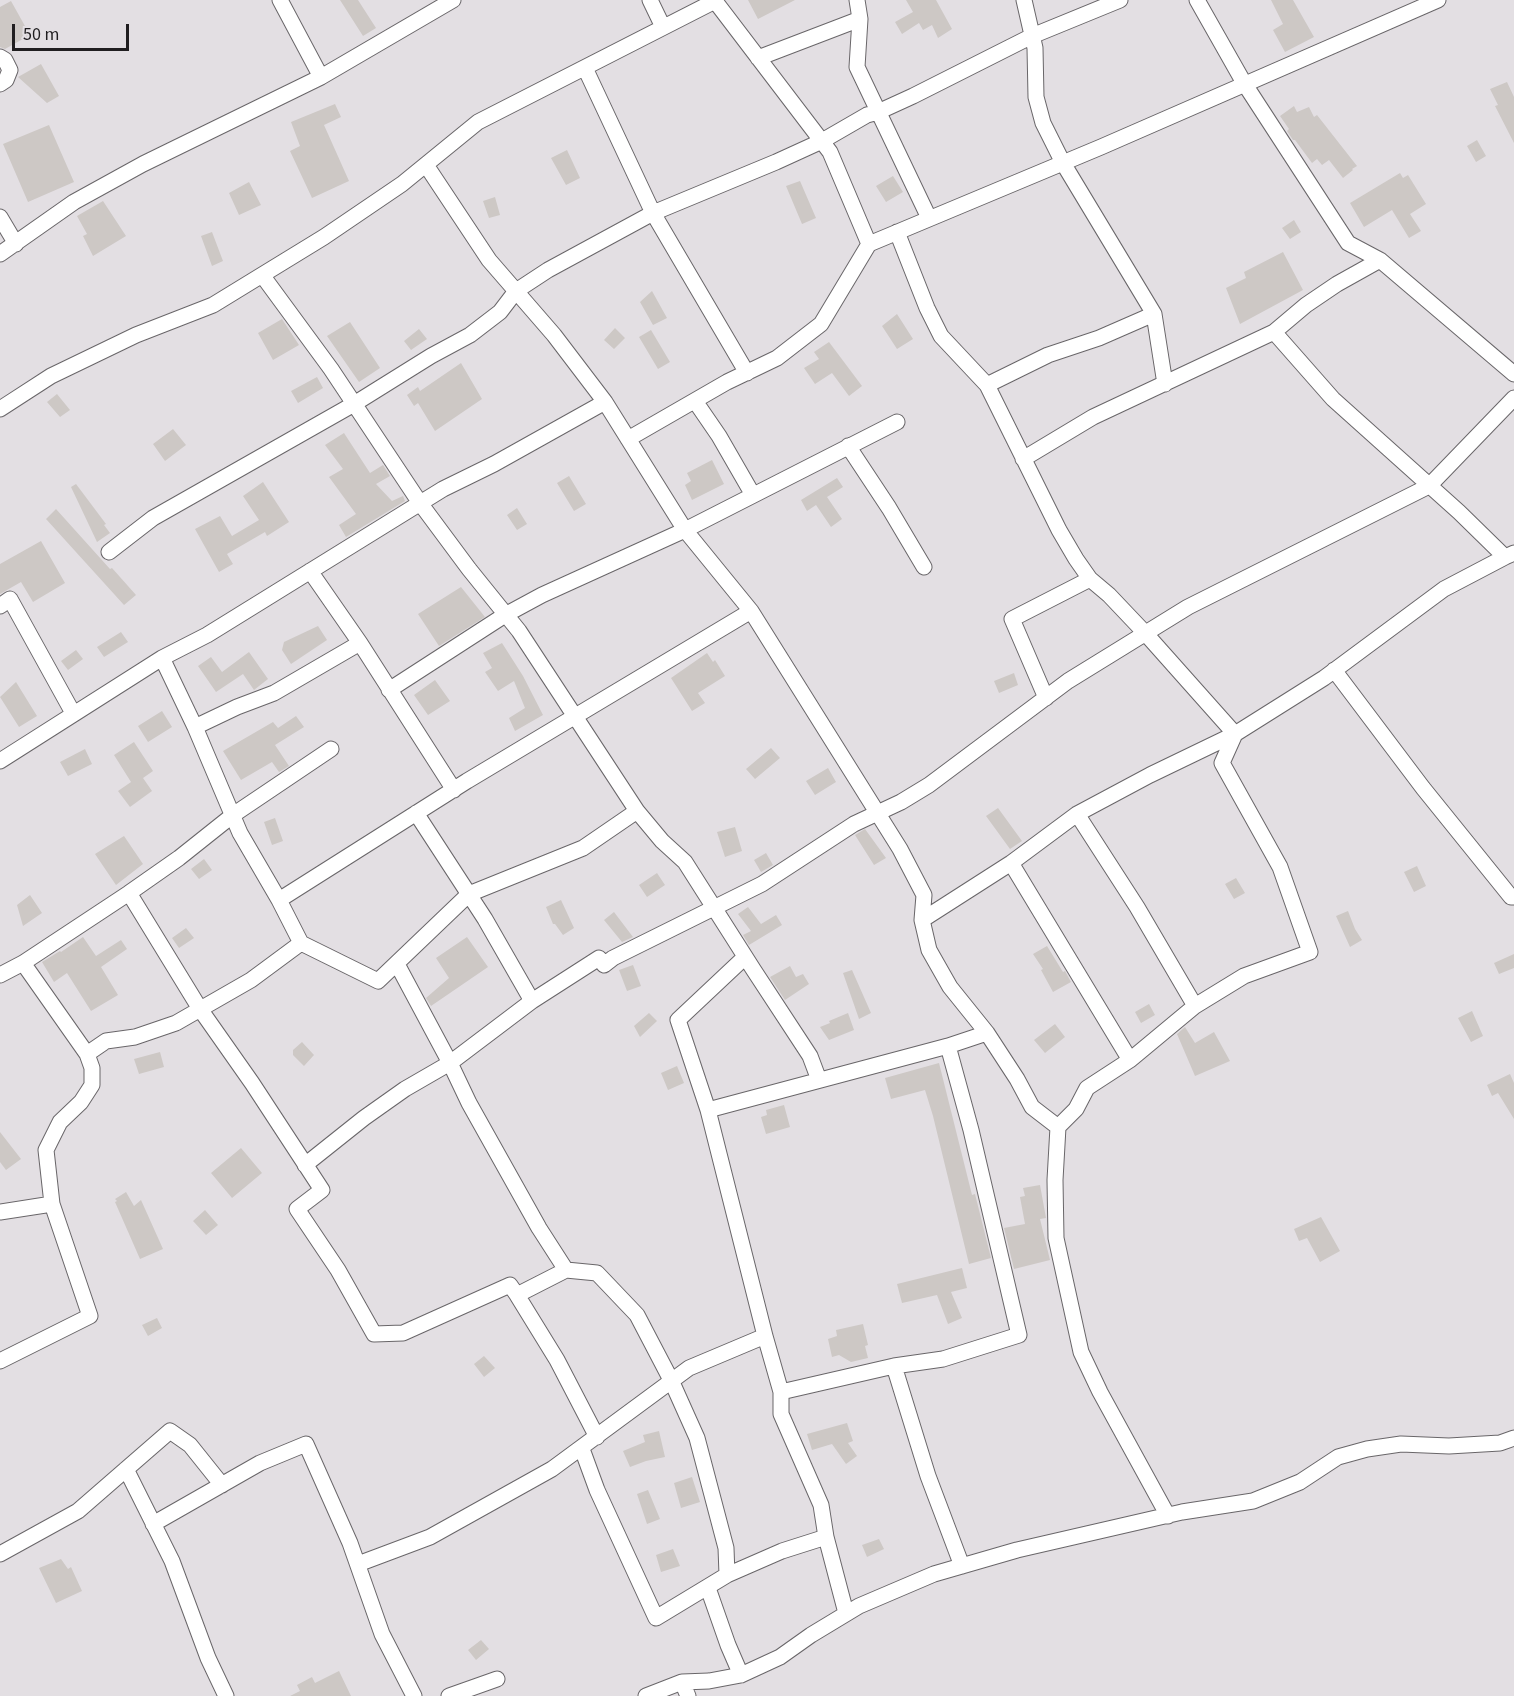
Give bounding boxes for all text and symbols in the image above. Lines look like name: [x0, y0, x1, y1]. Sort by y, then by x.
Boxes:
scale bar: [15, 12, 132, 50]
text: 50 m: [23, 22, 59, 47]

